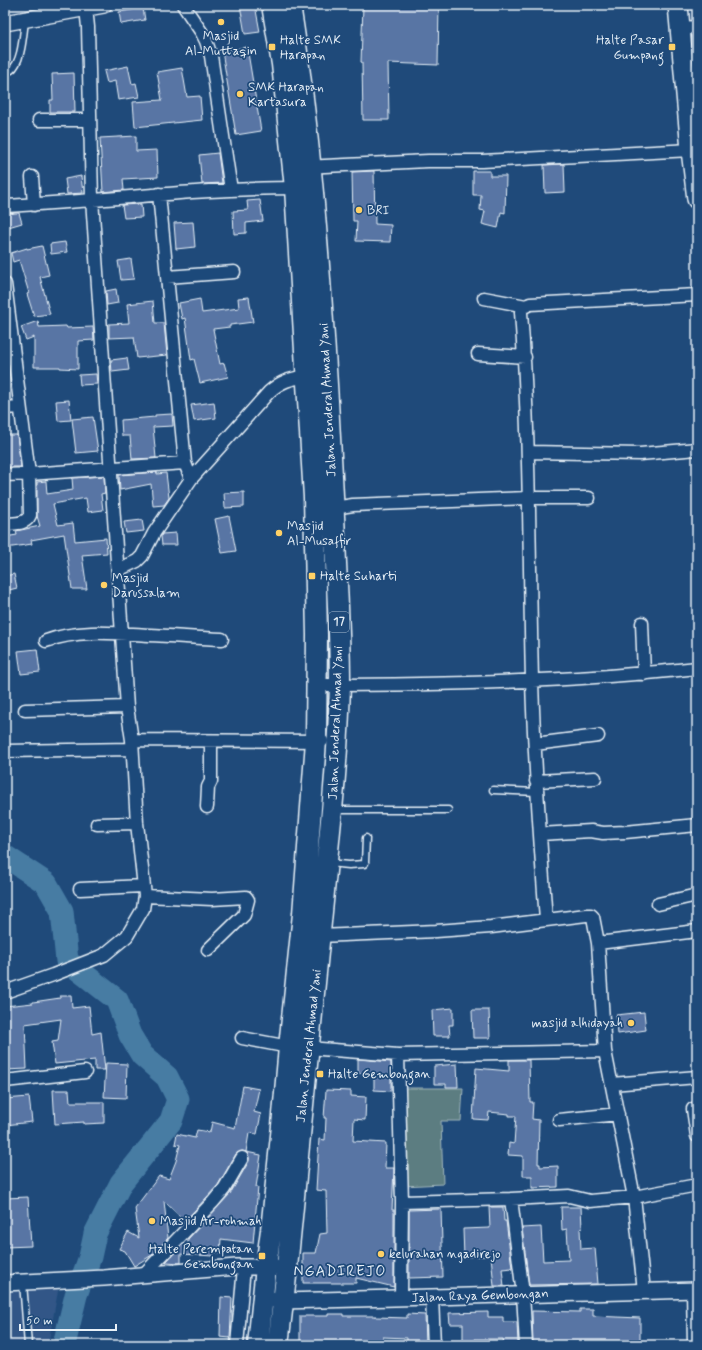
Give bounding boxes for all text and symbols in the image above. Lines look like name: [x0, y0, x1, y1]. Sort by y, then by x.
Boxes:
marker: Masjid Al-Muttaqin: [216, 17, 226, 27]
place label: Masjid Al-Muttaqin: [185, 28, 257, 60]
place label: Halte SMK Harapan: [280, 32, 341, 64]
place label: Halte Pasar Gumpang: [596, 32, 665, 66]
marker: Halte SMK Harapan: [267, 42, 277, 52]
marker: Halte Pasar Gumpang: [667, 42, 677, 52]
place label: SMK Harapan Kartasura: [248, 79, 324, 111]
marker: SMK Harapan Kartasura: [235, 89, 245, 99]
place label: BRI: [367, 202, 390, 219]
marker: BRI: [354, 205, 364, 215]
street label: Jalan Jenderal Ahmad Yani: [315, 323, 341, 477]
place label: Masjid Al-Musaffir: [287, 518, 352, 550]
marker: Masjid Al-Musaffir: [274, 528, 284, 538]
place label: Halte Suharti: [320, 568, 396, 585]
place label: Masjid Darussalam: [112, 570, 180, 602]
marker: Halte Suharti: [307, 571, 317, 581]
marker: Masjid Darussalam: [99, 580, 109, 590]
road number: 17: [329, 612, 349, 632]
street label: Jalan Jenderal Ahmad Yani: [325, 646, 347, 800]
street label: Jalan Jenderal Ahmad Yani: [292, 968, 326, 1124]
place label: masjid alhidayah: [532, 1015, 623, 1032]
marker: masjid alhidayah: [626, 1018, 636, 1028]
place label: Halte Gembongan: [328, 1066, 431, 1085]
marker: Halte Gembongan: [315, 1069, 325, 1079]
place label: Masjid Ar-rohmah: [160, 1213, 262, 1230]
marker: Masjid Ar-rohmah: [147, 1216, 157, 1226]
place label: Halte Perempatan Gembongan: [149, 1241, 254, 1275]
place label: kelurahan ngadirejo: [389, 1246, 501, 1263]
marker: kelurahan ngadirejo: [376, 1249, 386, 1259]
marker: Halte Perempatan Gembongan: [257, 1251, 267, 1261]
district label: NGADIREJO: [294, 1262, 387, 1282]
street label: Jalan Raya Gembongan: [411, 1285, 549, 1307]
scale bar: [20, 1306, 116, 1332]
text: 50 m: [26, 1313, 53, 1329]

